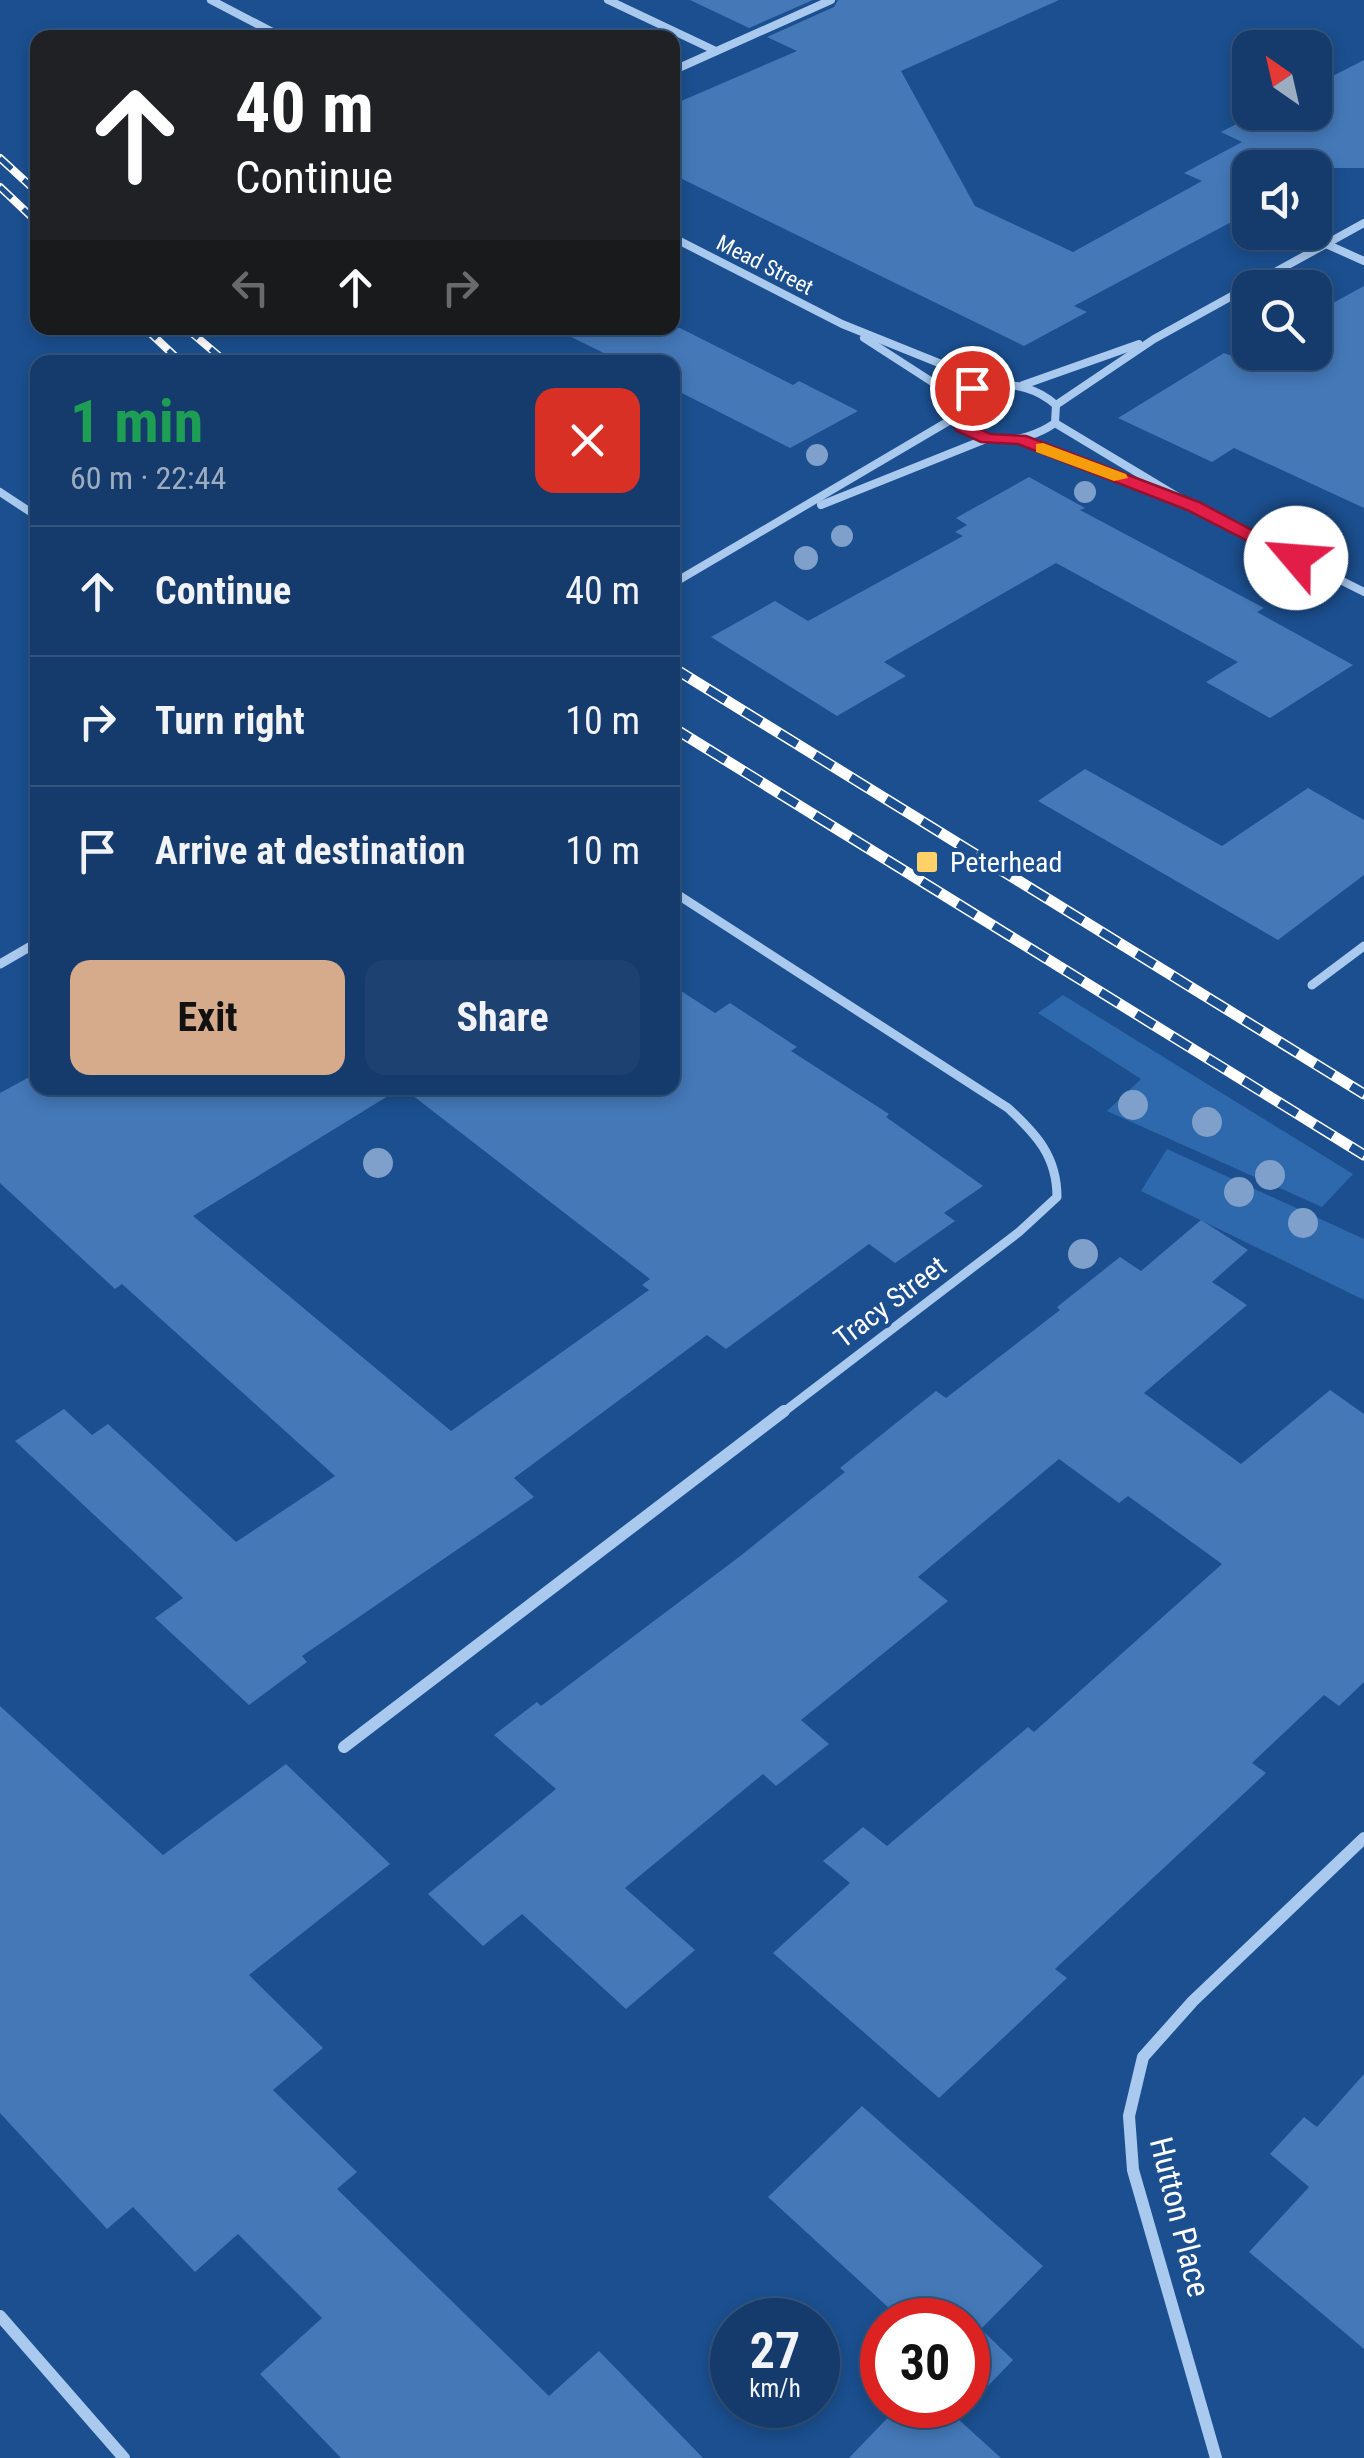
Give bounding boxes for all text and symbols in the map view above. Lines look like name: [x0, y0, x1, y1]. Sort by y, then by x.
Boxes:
north arrow: [1232, 30, 1332, 130]
map controls: [1232, 30, 1332, 370]
text: 40 m: [235, 67, 374, 149]
icon: ahead: [70, 70, 200, 200]
button: sound: [1232, 150, 1332, 250]
text: Continue: [235, 151, 393, 204]
street label: Mead Street: [713, 230, 817, 300]
icon: left: [223, 260, 278, 315]
icon: ahead: [328, 260, 383, 315]
icon: right: [433, 260, 488, 315]
button: search: [1232, 270, 1332, 370]
pin: [930, 346, 1015, 431]
icon: arrive: [945, 361, 1000, 416]
text: 1 min: [70, 386, 203, 457]
button: close: [535, 388, 640, 493]
text: 60 m · 22:44: [70, 459, 226, 497]
position arrow: [1244, 506, 1348, 610]
icon: ahead: [70, 564, 125, 619]
text: Continue: [155, 569, 291, 613]
text: 40 m: [565, 569, 640, 613]
icon: right: [70, 694, 125, 749]
text: Turn right: [155, 699, 305, 743]
text: 10 m: [565, 699, 640, 743]
icon: arrive: [70, 824, 125, 879]
text: Arrive at destination: [155, 829, 465, 873]
text: 10 m: [565, 829, 640, 873]
place label: Peterhead: [950, 846, 1062, 879]
marker: Peterhead: [914, 849, 940, 875]
button: Exit: [70, 960, 345, 1075]
button: Share: [365, 960, 640, 1075]
street label: Tracy Street: [828, 1249, 952, 1355]
street label: Hutton Place: [1142, 2133, 1218, 2301]
speed limit sign: 30: [860, 2298, 990, 2428]
text: 27: [750, 2322, 800, 2380]
text: km/h: [749, 2374, 801, 2403]

